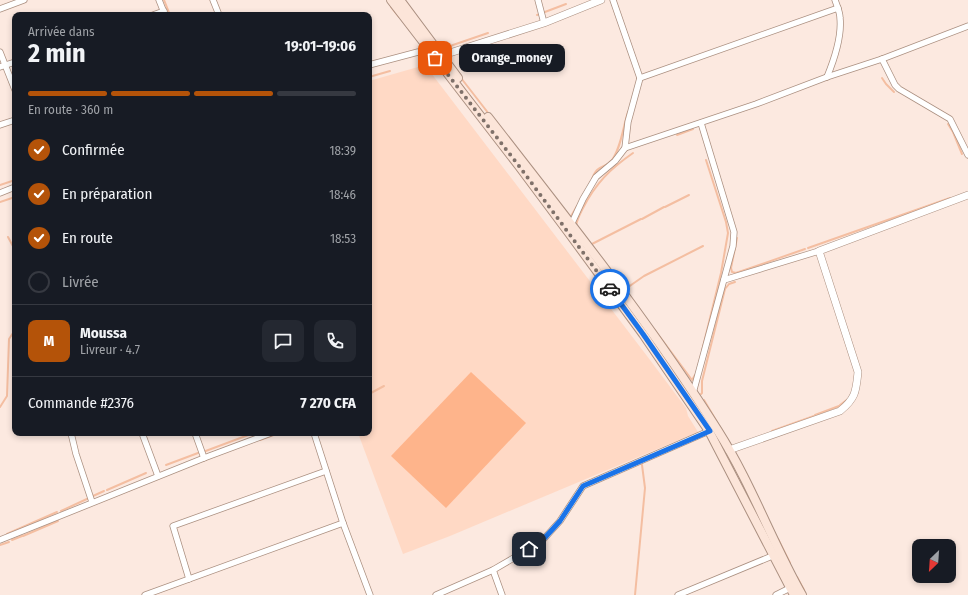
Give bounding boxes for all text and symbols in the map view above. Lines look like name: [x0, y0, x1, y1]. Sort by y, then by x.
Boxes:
text: Arrivée dans: [28, 24, 95, 39]
text: 19:01–19:06: [285, 37, 356, 55]
text: 2 min: [28, 38, 86, 69]
pin: [418, 41, 452, 75]
callout: Orange_money: [459, 44, 565, 72]
icon: bag: [424, 47, 446, 69]
text: Orange_money: [472, 50, 552, 65]
text: En route · 360 m: [28, 102, 113, 117]
icon: check: [28, 139, 50, 161]
text: Confirmée: [62, 141, 125, 159]
text: 18:39: [330, 143, 356, 158]
icon: check: [28, 183, 50, 205]
text: En préparation: [62, 185, 152, 203]
text: 18:46: [329, 187, 356, 202]
icon: check: [28, 227, 50, 249]
text: En route: [62, 229, 113, 247]
text: 18:53: [330, 231, 356, 246]
courier: [590, 269, 630, 309]
text: Livrée: [62, 273, 99, 291]
icon: car: [599, 278, 621, 300]
button: chat: [262, 320, 304, 362]
button: phone: [314, 320, 356, 362]
text: Moussa: [80, 324, 127, 342]
text: M: [44, 332, 54, 350]
text: Livreur · 4.7: [80, 342, 140, 357]
text: Commande #2376: [28, 394, 134, 412]
text: 7 270 CFA: [300, 394, 356, 412]
pin: [512, 532, 546, 566]
icon: home: [518, 538, 540, 560]
north arrow: [912, 539, 956, 583]
map controls: [912, 539, 956, 583]

